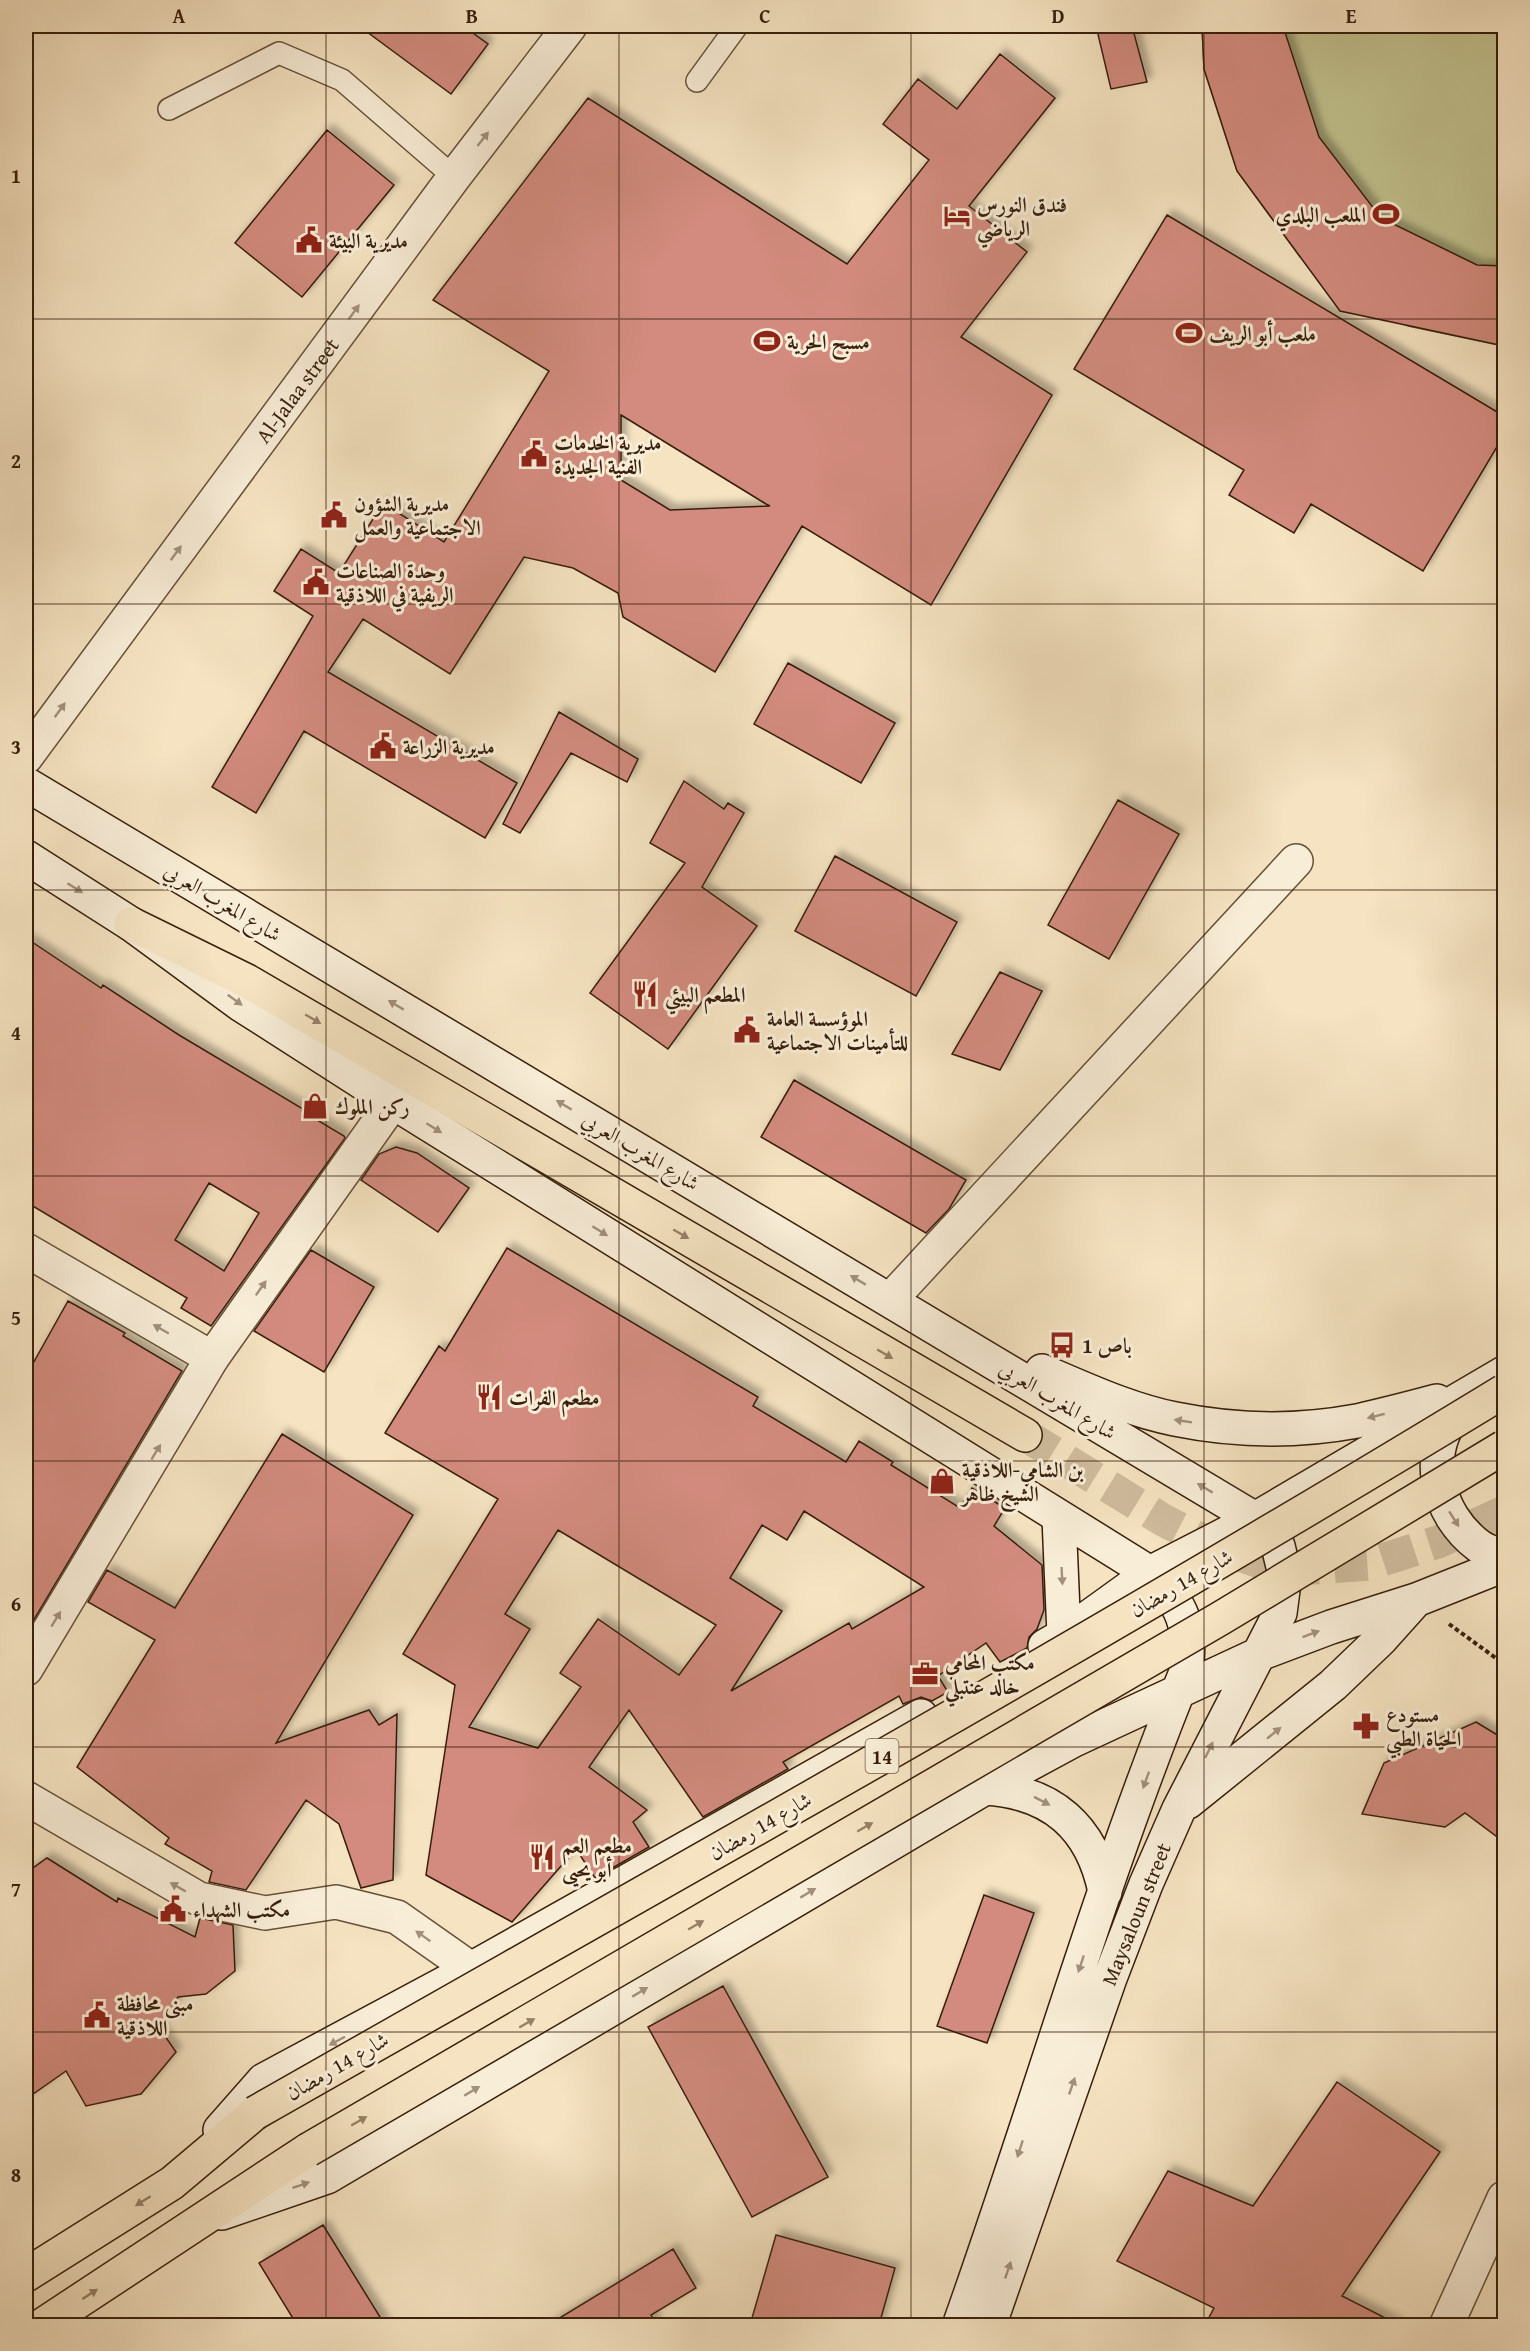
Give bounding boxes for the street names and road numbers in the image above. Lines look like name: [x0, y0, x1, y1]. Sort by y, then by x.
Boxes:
street label: Al-Jalaa street: [247, 330, 346, 449]
street label: شارع المغرب العربي: [157, 855, 288, 952]
street label: شارع المغرب العربي: [575, 1104, 706, 1201]
street label: شارع المغرب العربي: [992, 1353, 1123, 1450]
street label: شارع 14 رمضان: [1124, 1541, 1240, 1628]
road number: 14: [866, 1739, 898, 1773]
street label: شارع 14 رمضان: [703, 1784, 819, 1871]
street label: Maysaloun street: [1093, 1837, 1179, 1990]
street label: شارع 14 رمضان: [280, 2024, 396, 2111]

